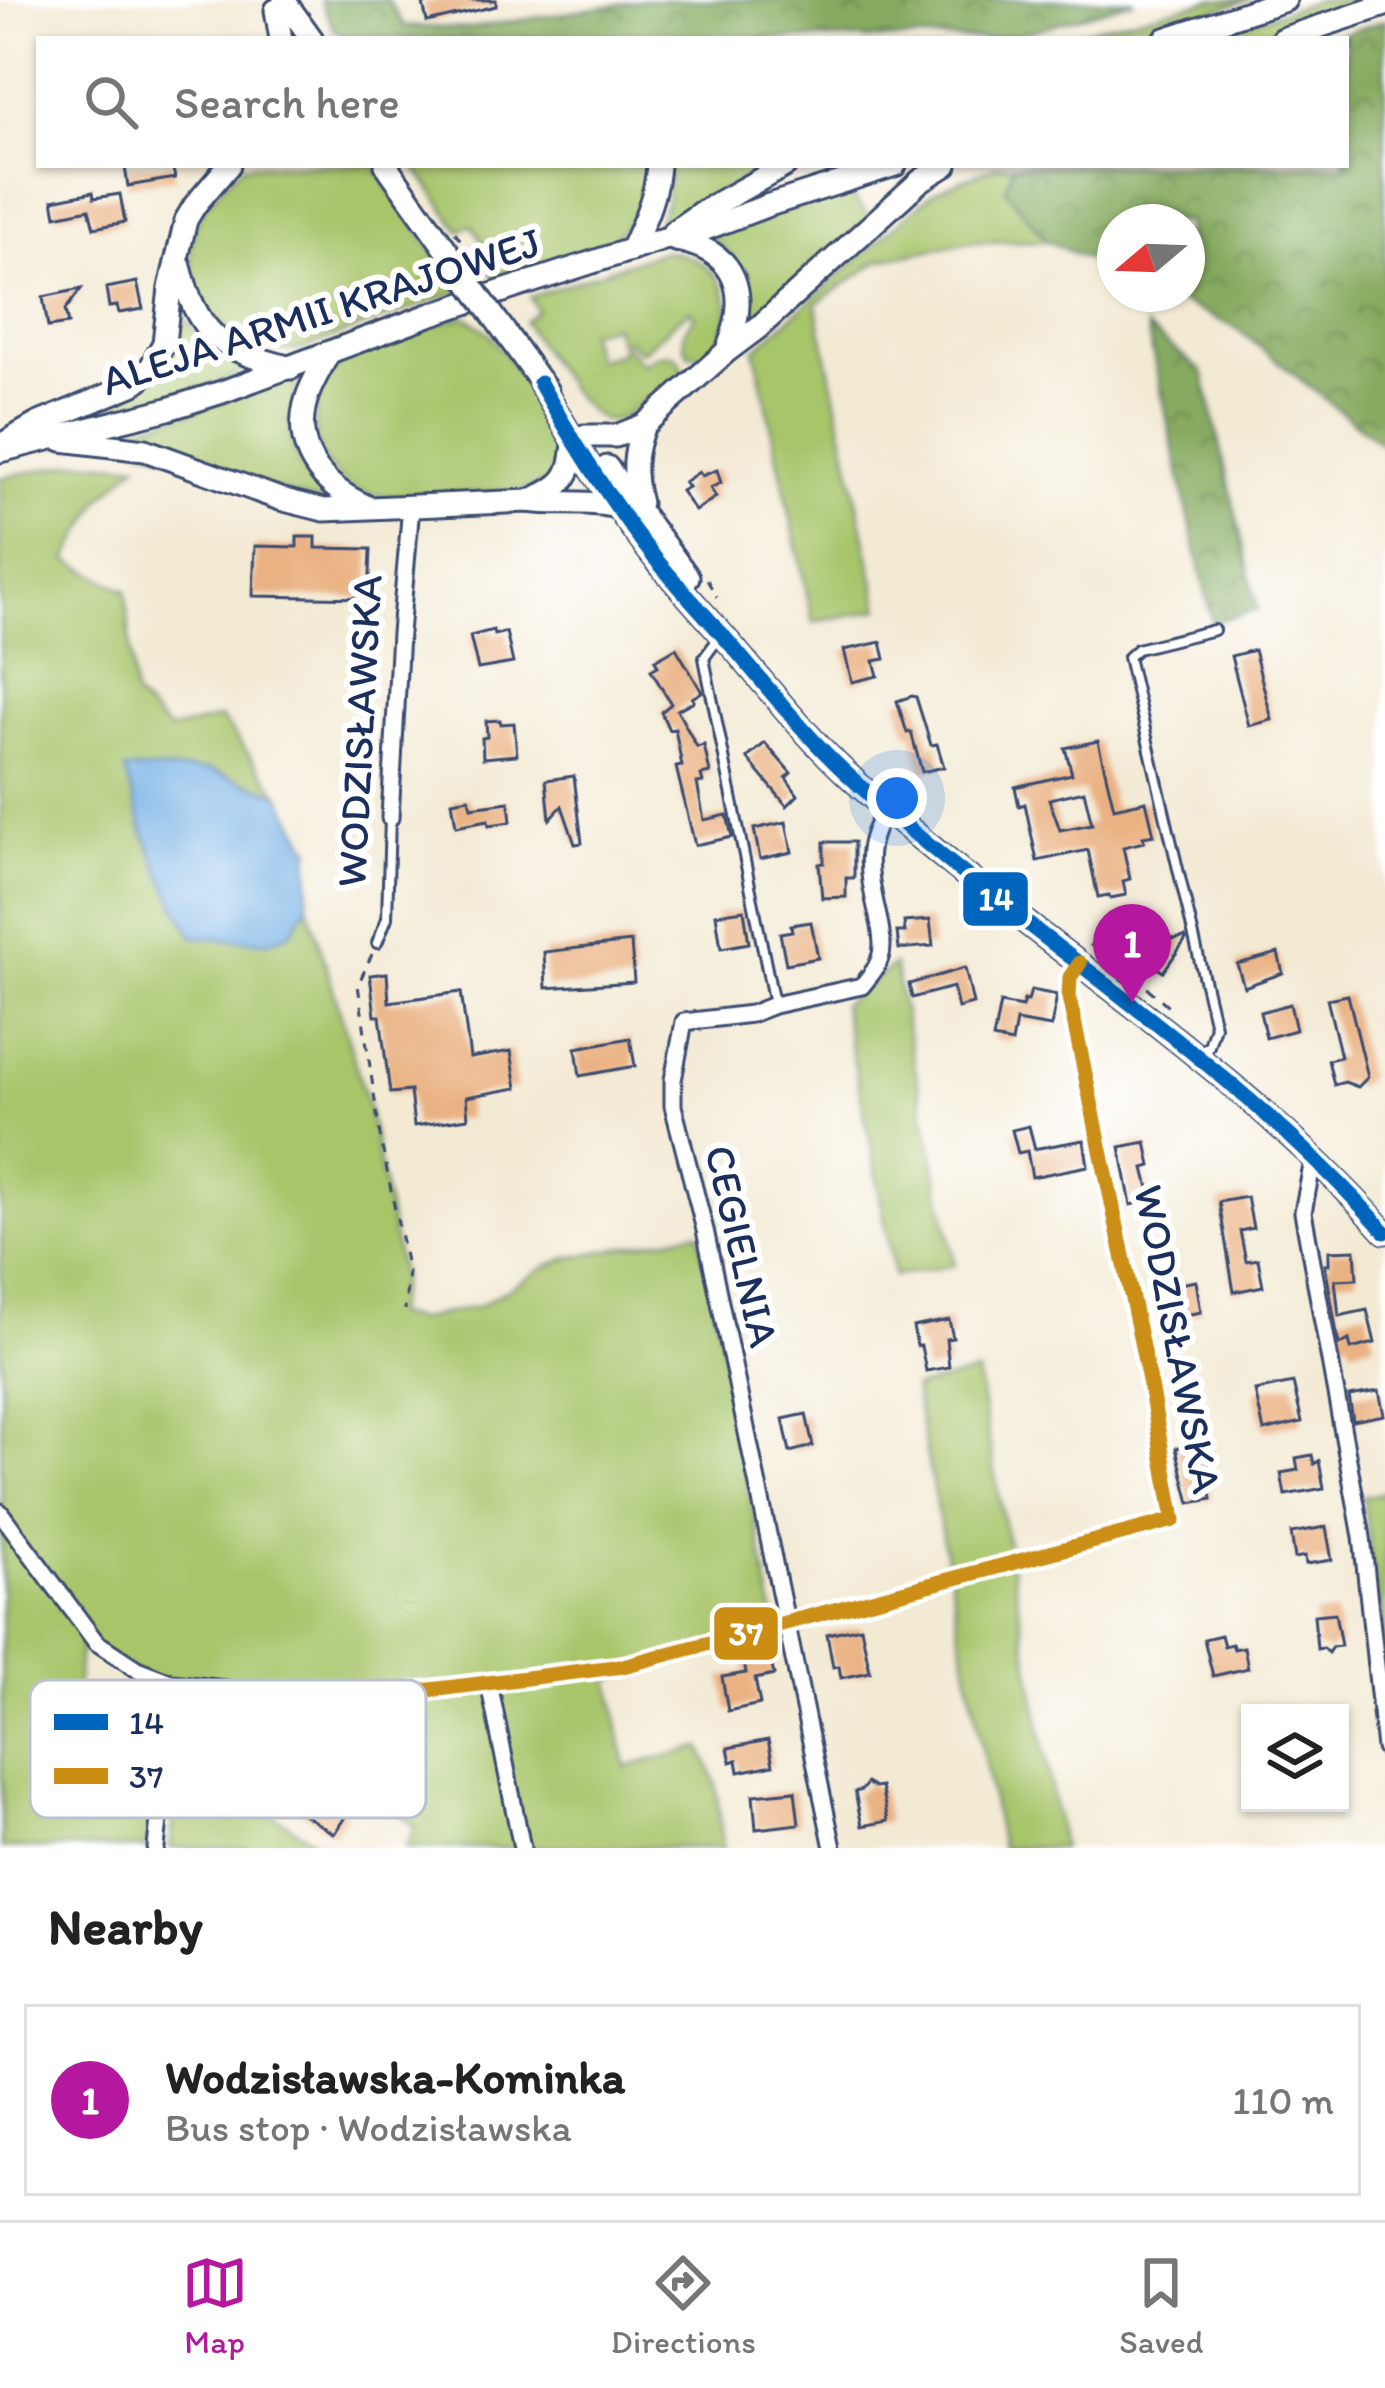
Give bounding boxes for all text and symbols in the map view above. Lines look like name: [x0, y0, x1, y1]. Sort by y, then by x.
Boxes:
search box: [36, 36, 1349, 168]
icon: search: [78, 69, 144, 135]
text: Search here: [174, 75, 400, 129]
north arrow: [1097, 204, 1205, 312]
street label: ALEJA ARMII KRAJOWEJ: [95, 216, 547, 406]
street label: WODZISŁAWSKA: [325, 573, 393, 889]
your location: [867, 768, 927, 828]
line badge: 14: [961, 870, 1030, 928]
text: 14: [978, 879, 1014, 918]
pin: 1: [1093, 904, 1171, 1003]
street label: CEGIELNIA: [694, 1140, 790, 1352]
street label: WODZISŁAWSKA: [1123, 1180, 1233, 1498]
line badge: 37: [712, 1605, 780, 1662]
text: 37: [729, 1614, 764, 1653]
legend: [30, 1680, 426, 1818]
text: 14: [129, 1703, 164, 1742]
map controls: [1241, 1704, 1349, 1812]
button: layers: [1241, 1704, 1349, 1812]
text: 37: [129, 1757, 163, 1796]
text: Nearby: [48, 1896, 203, 1957]
text: Wodzisławska-Kominka: [165, 2050, 625, 2104]
text: 1: [81, 2077, 99, 2124]
text: 110 m: [1232, 2077, 1334, 2124]
text: Bus stop · Wodzisławska: [165, 2104, 572, 2151]
tab: Map: [182, 2250, 248, 2361]
tab: Directions: [611, 2250, 756, 2361]
tab: Saved: [1119, 2250, 1203, 2361]

